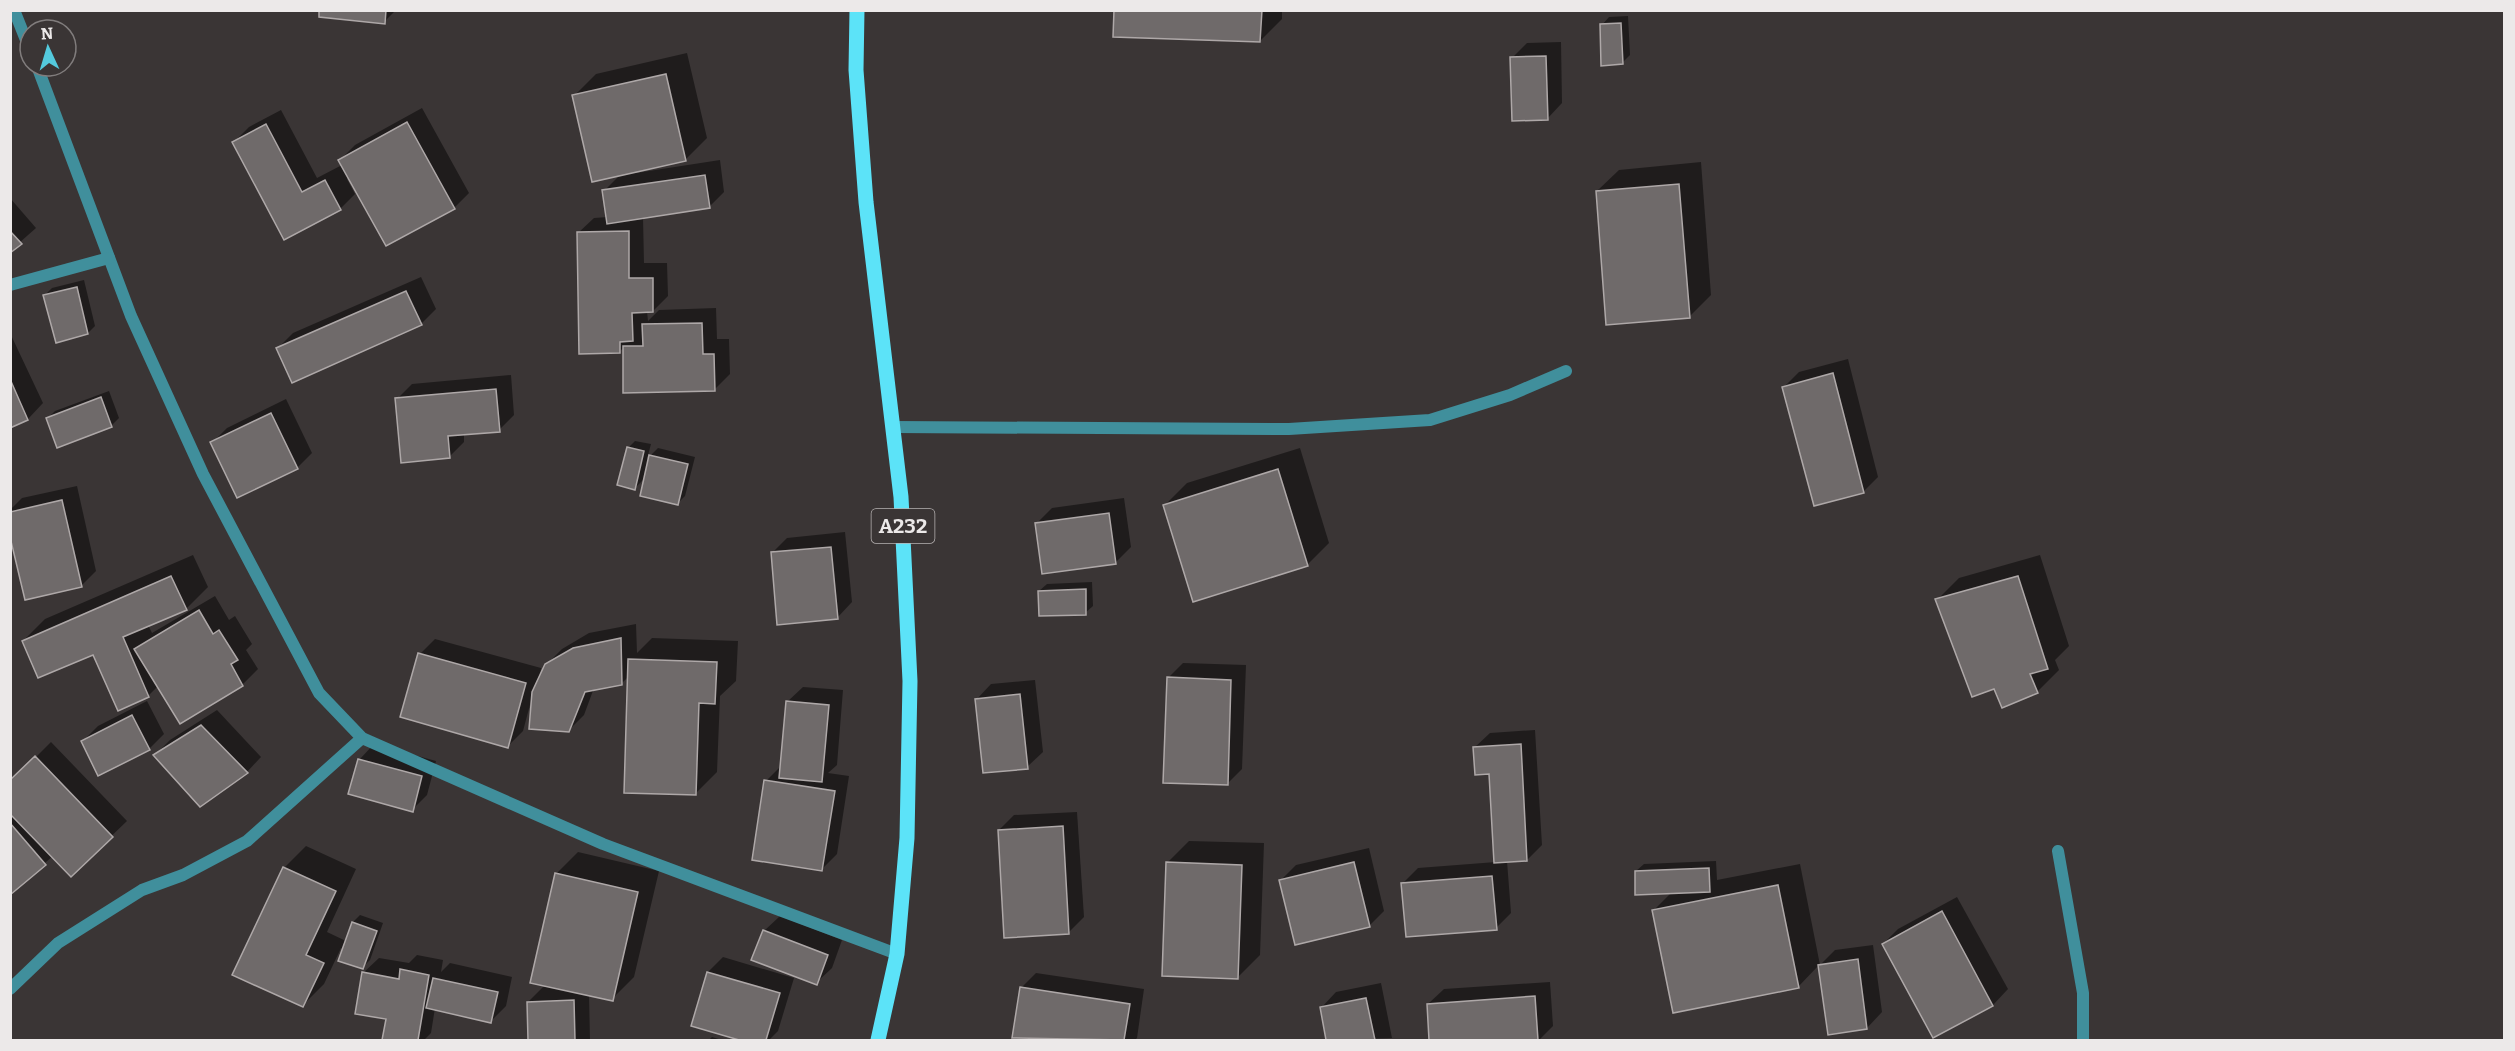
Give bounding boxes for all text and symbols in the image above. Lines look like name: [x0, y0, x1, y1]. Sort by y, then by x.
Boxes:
north arrow: [18, 18, 78, 78]
text: N: [40, 24, 54, 43]
road number: A232: [872, 509, 934, 543]

